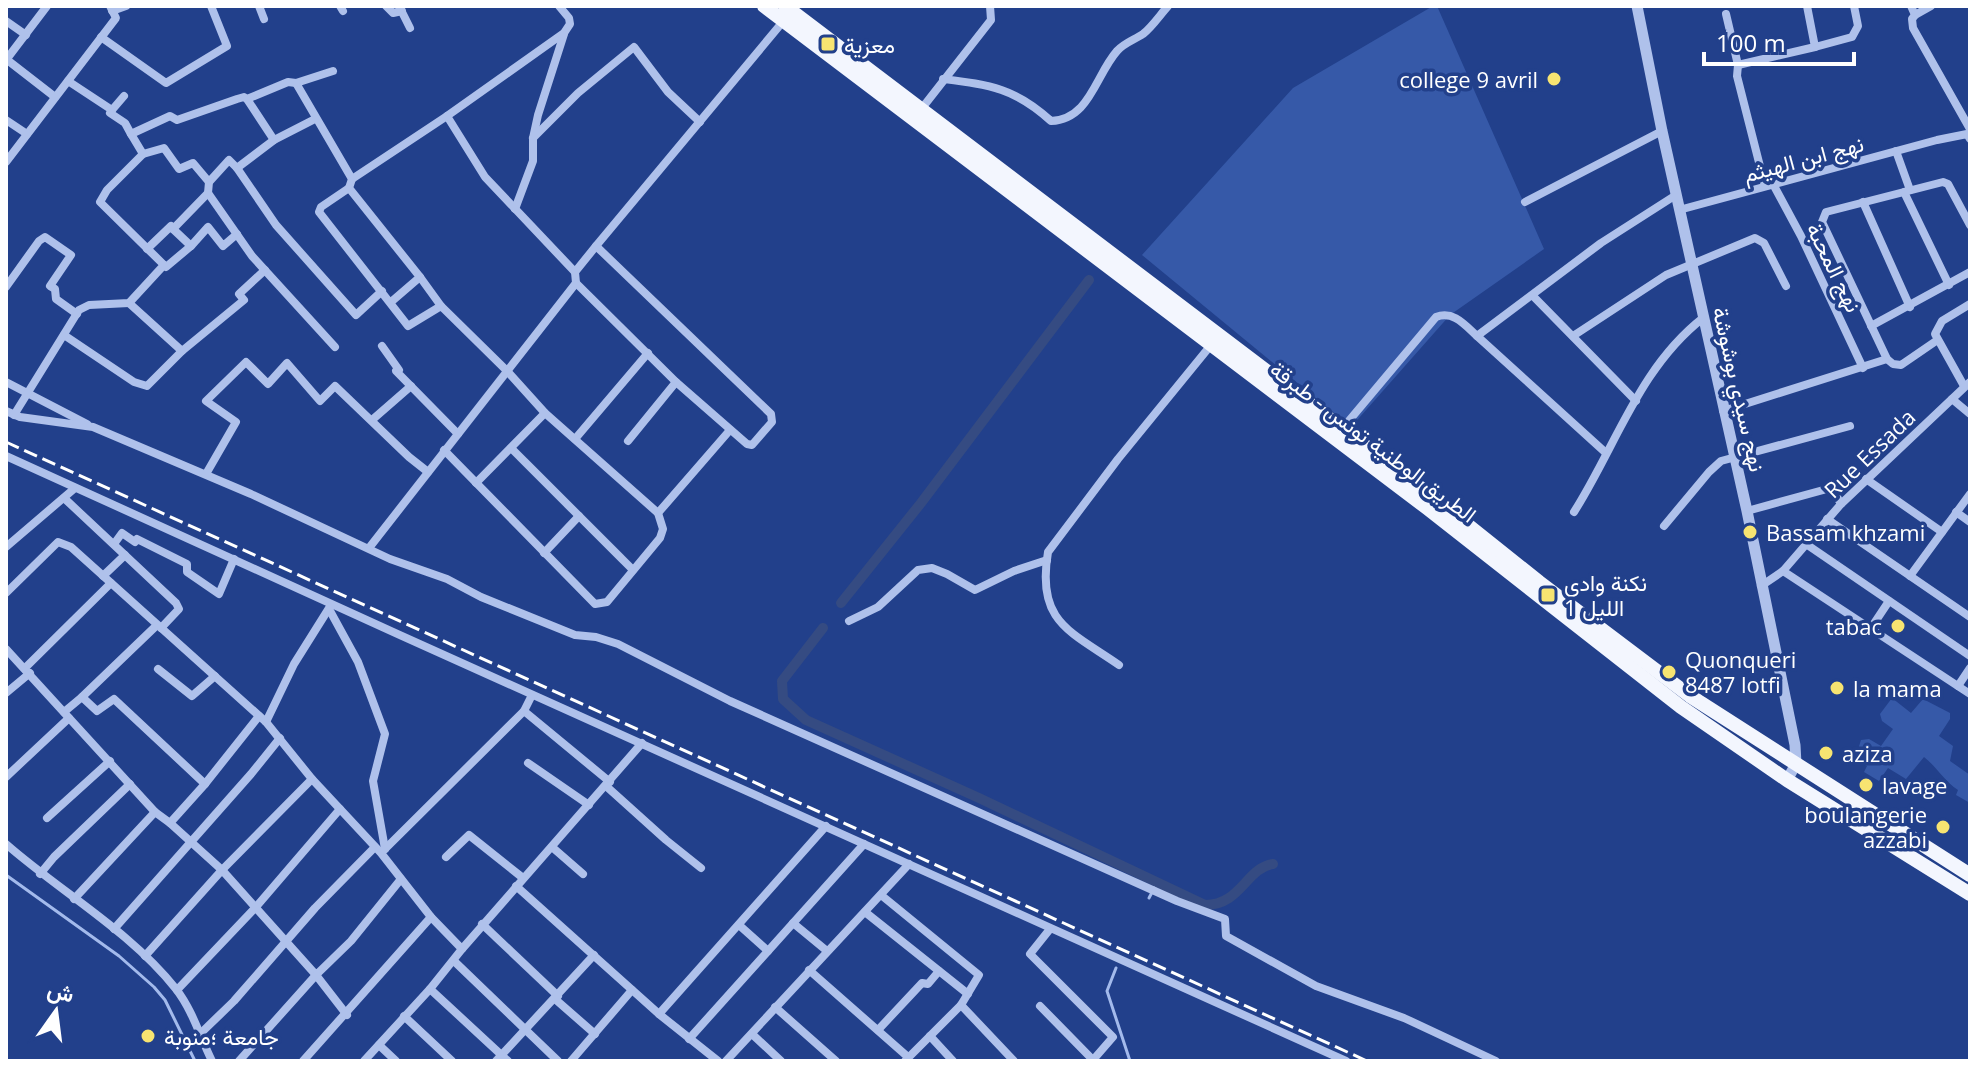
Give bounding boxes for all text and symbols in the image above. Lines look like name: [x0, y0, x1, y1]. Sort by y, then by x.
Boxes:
scale bar: [1704, 16, 1854, 66]
text: 100 m: [1716, 26, 1786, 59]
place label: معزية: [844, 29, 895, 59]
marker: معزية: [819, 35, 837, 53]
place label: college 9 avril: [1399, 64, 1538, 94]
marker: college 9 avril: [1545, 70, 1563, 88]
street label: نهج ابن الهيثم: [1739, 128, 1867, 189]
street label: نهج المحبة: [1800, 217, 1870, 317]
street label: نهج سيدي بوشوشة: [1702, 304, 1774, 476]
street label: الطريق الوطنية تونس - طبرقة: [1265, 353, 1483, 529]
street label: Rue Essada: [1817, 402, 1921, 504]
place label: Bassam khzami: [1766, 517, 1925, 547]
marker: Bassam khzami: [1741, 523, 1759, 541]
place label: نكنة وادى الليل 1: [1564, 567, 1647, 622]
marker: نكنة وادى الليل 1: [1539, 586, 1557, 604]
place label: tabac: [1826, 611, 1882, 641]
marker: tabac: [1889, 617, 1907, 635]
place label: Quonqueri 8487 lotfi: [1685, 644, 1796, 699]
marker: Quonqueri 8487 lotfi: [1660, 663, 1678, 681]
place label: la mama: [1853, 673, 1942, 703]
marker: la mama: [1828, 679, 1846, 697]
place label: aziza: [1842, 738, 1893, 768]
marker: aziza: [1817, 744, 1835, 762]
place label: lavage: [1882, 770, 1947, 800]
marker: lavage: [1857, 776, 1875, 794]
place label: boulangerie azzabi: [1804, 799, 1927, 854]
marker: boulangerie azzabi: [1934, 818, 1952, 836]
north arrow: [16, 971, 96, 1051]
text: ش: [45, 973, 78, 1008]
place label: جامعة ؛منوبة: [164, 1021, 279, 1051]
marker: جامعة ؛منوبة: [139, 1027, 157, 1045]

